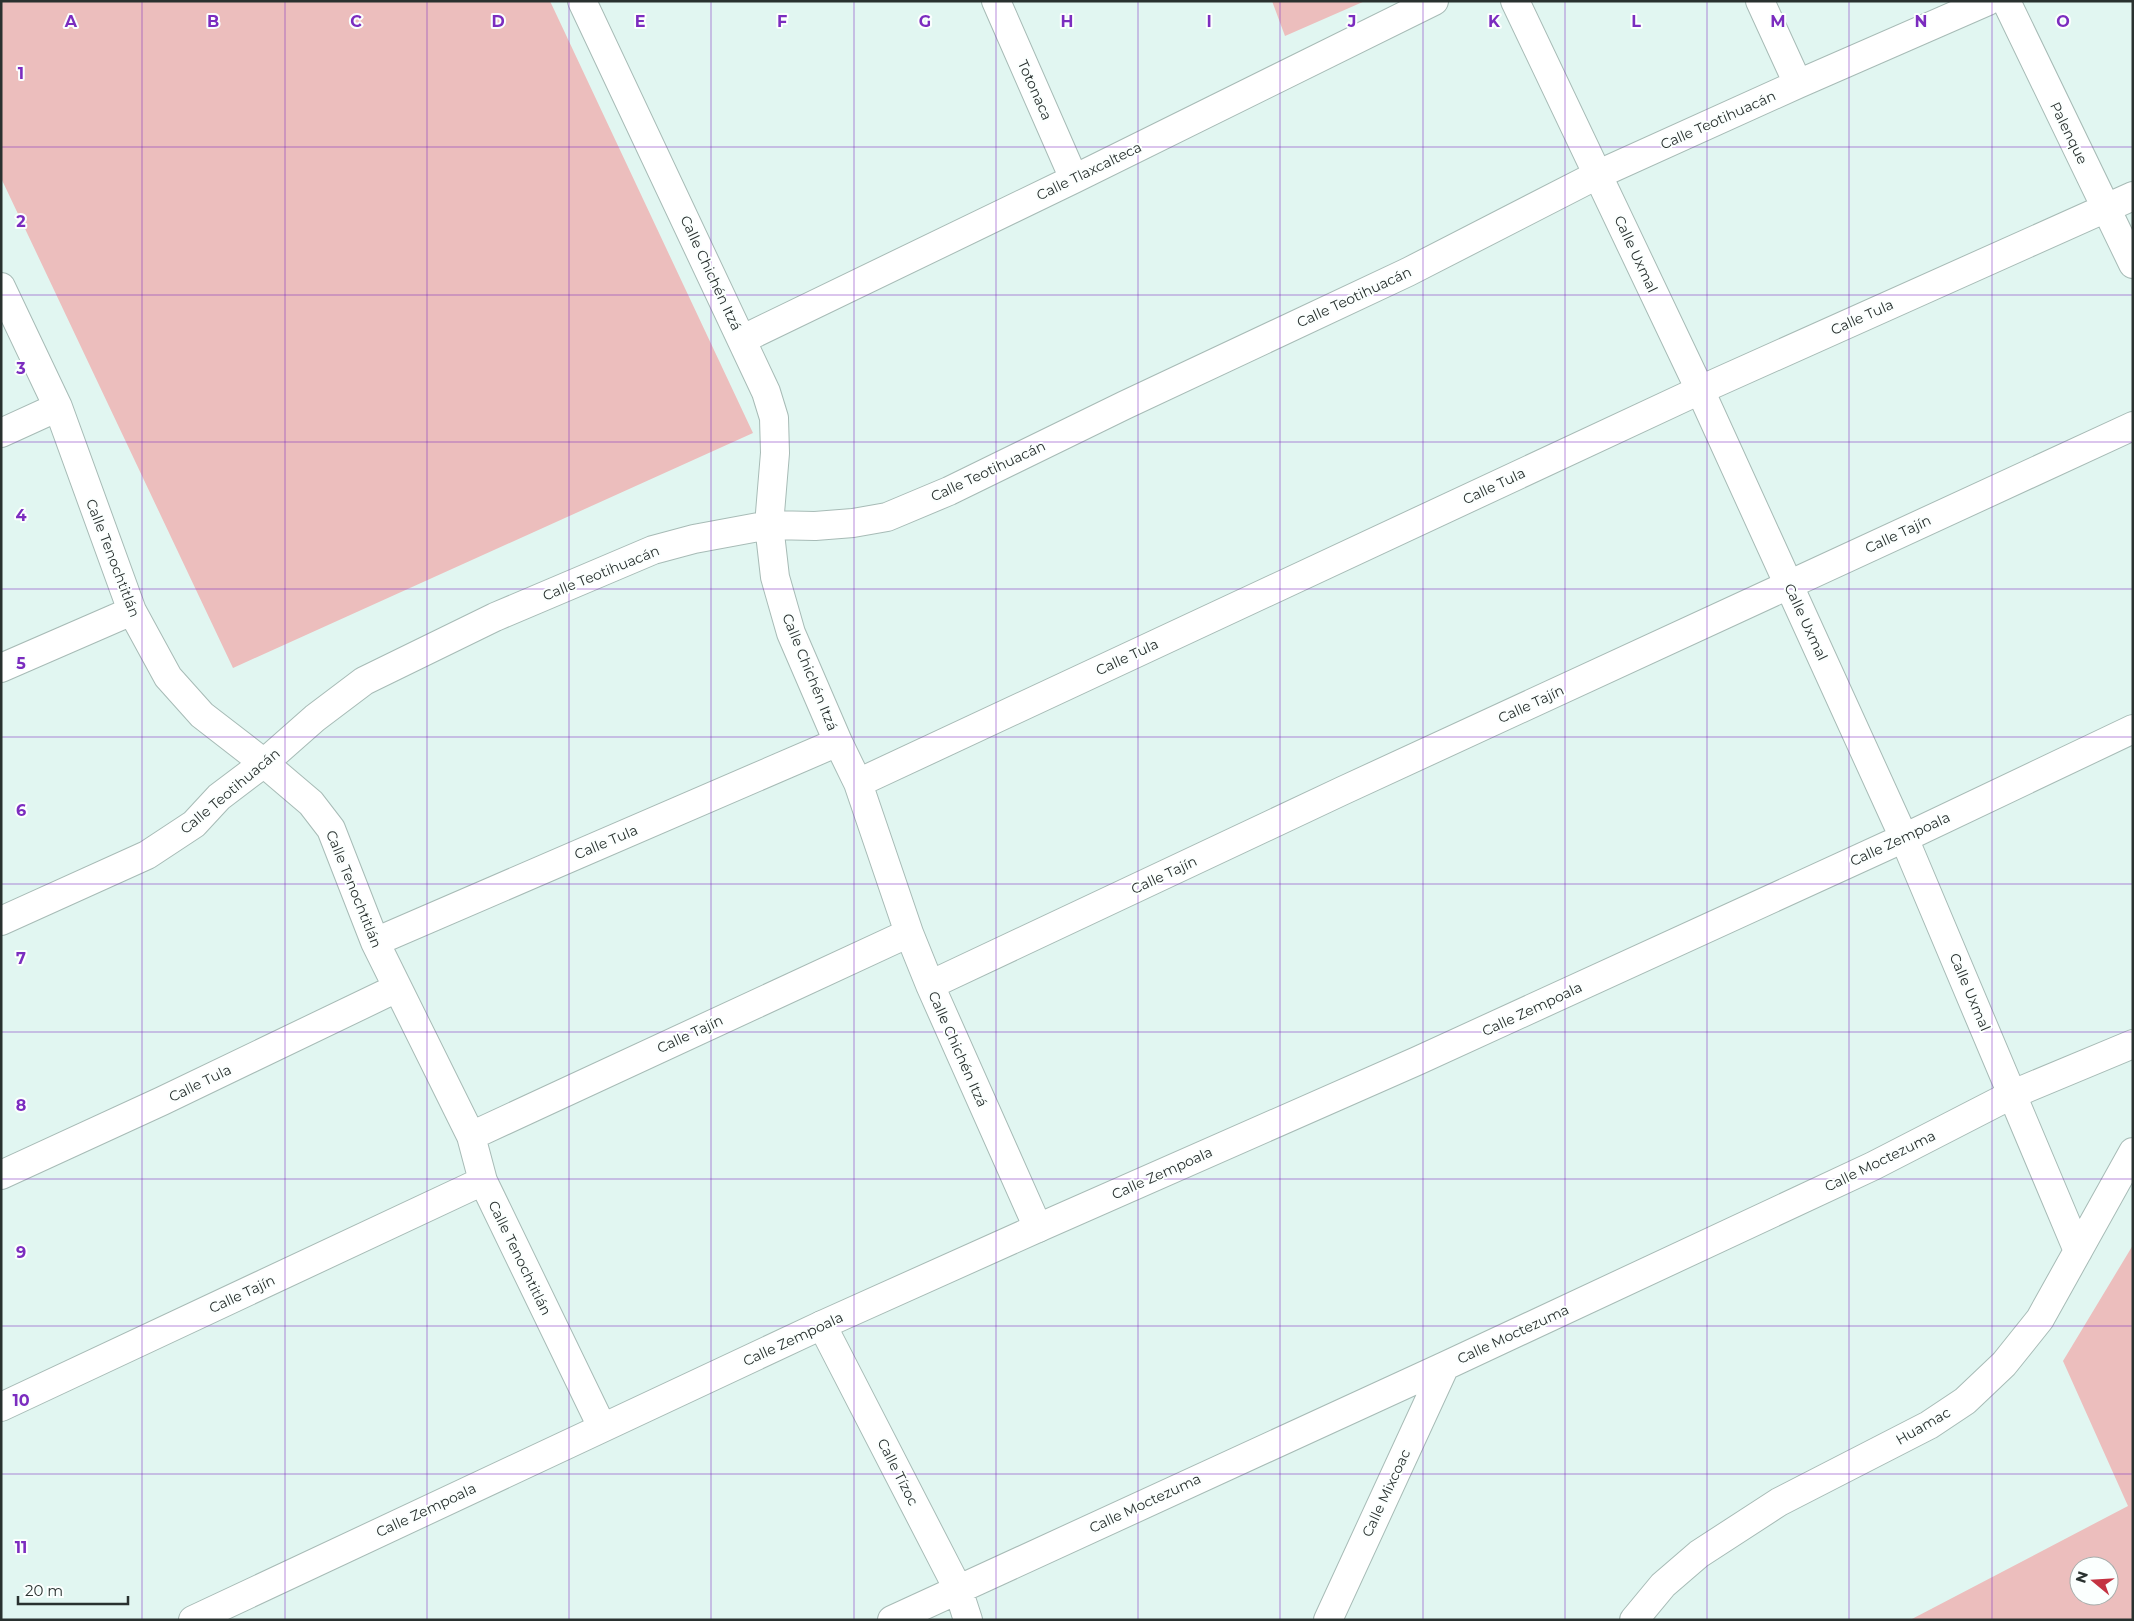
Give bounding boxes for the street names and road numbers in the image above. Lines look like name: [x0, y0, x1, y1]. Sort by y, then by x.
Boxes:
street label: Totonaca: [1014, 57, 1056, 123]
street label: Calle Teotihuacán: [1658, 86, 1778, 154]
street label: Palenque: [2046, 99, 2092, 167]
street label: Calle Tlaxcalteca: [1033, 138, 1145, 204]
street label: Calle Chichén Itzá: [676, 213, 746, 333]
street label: Calle Uxmal: [1610, 213, 1662, 295]
street label: Calle Teotihuacán: [1294, 263, 1414, 331]
street label: Calle Tula: [1828, 295, 1896, 339]
street label: Calle Teotihuacán: [928, 437, 1048, 505]
street label: Calle Tula: [1460, 464, 1528, 508]
street label: Calle Tenochtitlán: [82, 496, 144, 620]
street label: Calle Tajín: [1862, 511, 1934, 557]
street label: Calle Teotihuacán: [540, 541, 662, 605]
street label: Calle Uxmal: [1780, 581, 1832, 663]
street label: Calle Chichén Itzá: [778, 611, 842, 733]
street label: Calle Tula: [1093, 635, 1161, 679]
street label: Calle Tajín: [1495, 681, 1567, 727]
street label: Calle Teotihuacán: [177, 744, 283, 838]
street label: Calle Zempoala: [1847, 808, 1953, 870]
street label: Calle Tula: [572, 821, 640, 863]
street label: Calle Tenochtitlán: [322, 827, 386, 951]
street label: Calle Tajín: [1128, 852, 1200, 898]
street label: Calle Uxmal: [1945, 950, 1995, 1034]
street label: Calle Zempoala: [1479, 978, 1585, 1040]
street label: Calle Chichén Itzá: [924, 988, 992, 1110]
street label: Calle Tajín: [654, 1011, 726, 1057]
street label: Calle Tula: [166, 1060, 234, 1106]
street label: Calle Moctezuma: [1822, 1126, 1938, 1196]
street label: Calle Zempoala: [1109, 1143, 1215, 1203]
street label: Calle Tenochtitlán: [484, 1198, 556, 1318]
street label: Calle Tajín: [206, 1271, 278, 1317]
street label: Calle Moctezuma: [1454, 1300, 1572, 1368]
street label: Calle Zempoala: [740, 1308, 846, 1370]
street label: Huamac: [1892, 1403, 1954, 1449]
street label: Calle Tízoc: [873, 1435, 923, 1509]
street label: Calle Mixcoac: [1358, 1446, 1414, 1540]
street label: Calle Moctezuma: [1086, 1469, 1204, 1537]
street label: Calle Zempoala: [373, 1479, 479, 1541]

